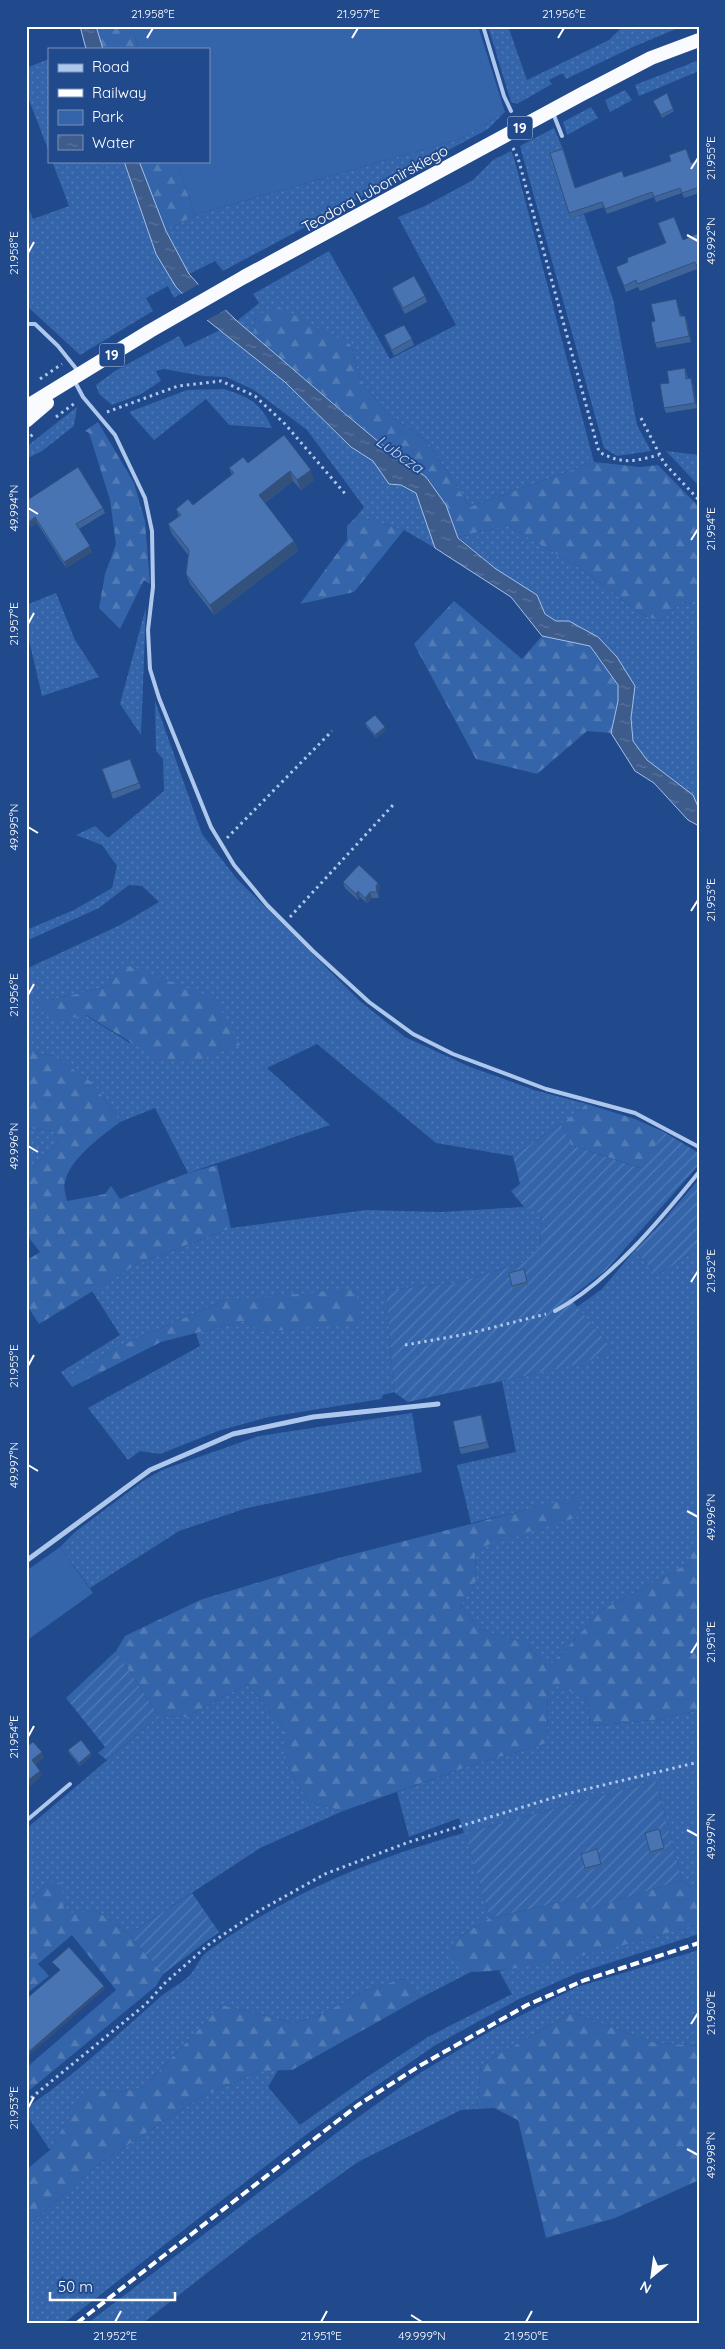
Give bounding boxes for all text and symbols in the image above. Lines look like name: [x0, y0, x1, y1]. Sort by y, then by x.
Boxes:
text: 21.958°E: [131, 6, 175, 21]
text: 21.957°E: [336, 6, 380, 21]
text: 21.956°E: [542, 6, 586, 21]
legend: [48, 48, 210, 162]
text: Road: [92, 57, 129, 76]
text: Railway: [92, 83, 147, 102]
text: Park: [92, 107, 124, 126]
road number: 19: [508, 116, 532, 140]
text: Water: [92, 133, 135, 152]
text: 21.955°E: [703, 136, 718, 180]
street label: Teodora Lubomirskiego: [298, 141, 451, 237]
text: 49.992°N: [703, 217, 718, 265]
text: 21.958°E: [6, 231, 21, 275]
road number: 19: [100, 344, 124, 366]
water label: Lubcza: [373, 431, 428, 478]
text: 49.994°N: [6, 485, 21, 531]
text: 21.954°E: [703, 507, 718, 551]
text: 21.957°E: [6, 602, 21, 646]
text: 49.995°N: [6, 803, 21, 851]
text: 21.953°E: [703, 878, 718, 922]
text: 21.956°E: [6, 973, 21, 1017]
text: 49.996°N: [6, 1122, 21, 1170]
text: 21.952°E: [703, 1249, 718, 1293]
text: 21.955°E: [6, 1344, 21, 1388]
text: 49.997°N: [6, 1442, 21, 1488]
text: 49.996°N: [703, 1493, 718, 1541]
text: 21.951°E: [703, 1621, 718, 1663]
text: 21.954°E: [6, 1715, 21, 1759]
text: 49.997°N: [703, 1813, 718, 1859]
text: 21.950°E: [703, 1991, 718, 2035]
text: 21.953°E: [6, 2086, 21, 2130]
text: 49.998°N: [703, 2131, 718, 2179]
north arrow: [628, 2252, 678, 2302]
scale bar: [50, 2269, 175, 2301]
text: 50 m: [58, 2277, 93, 2296]
text: N: [637, 2277, 655, 2298]
text: 21.952°E: [93, 2328, 137, 2343]
text: 21.951°E: [300, 2328, 342, 2343]
text: 49.999°N: [398, 2328, 446, 2343]
text: 21.950°E: [504, 2328, 548, 2343]

